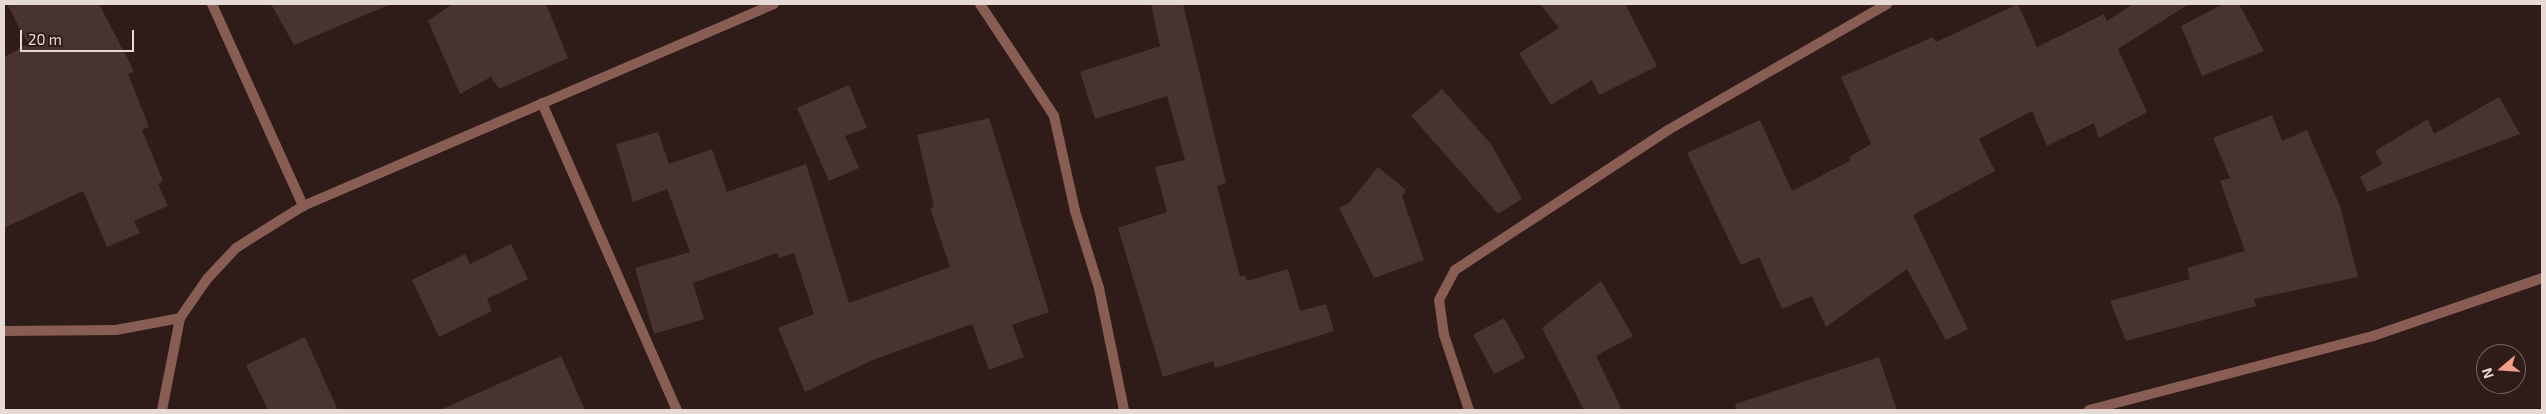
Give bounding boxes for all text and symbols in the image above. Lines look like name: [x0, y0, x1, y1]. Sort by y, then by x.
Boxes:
scale bar: [22, 20, 136, 52]
text: 20 m: [28, 30, 62, 48]
north arrow: [2476, 344, 2526, 394]
text: N: [2478, 366, 2497, 381]

